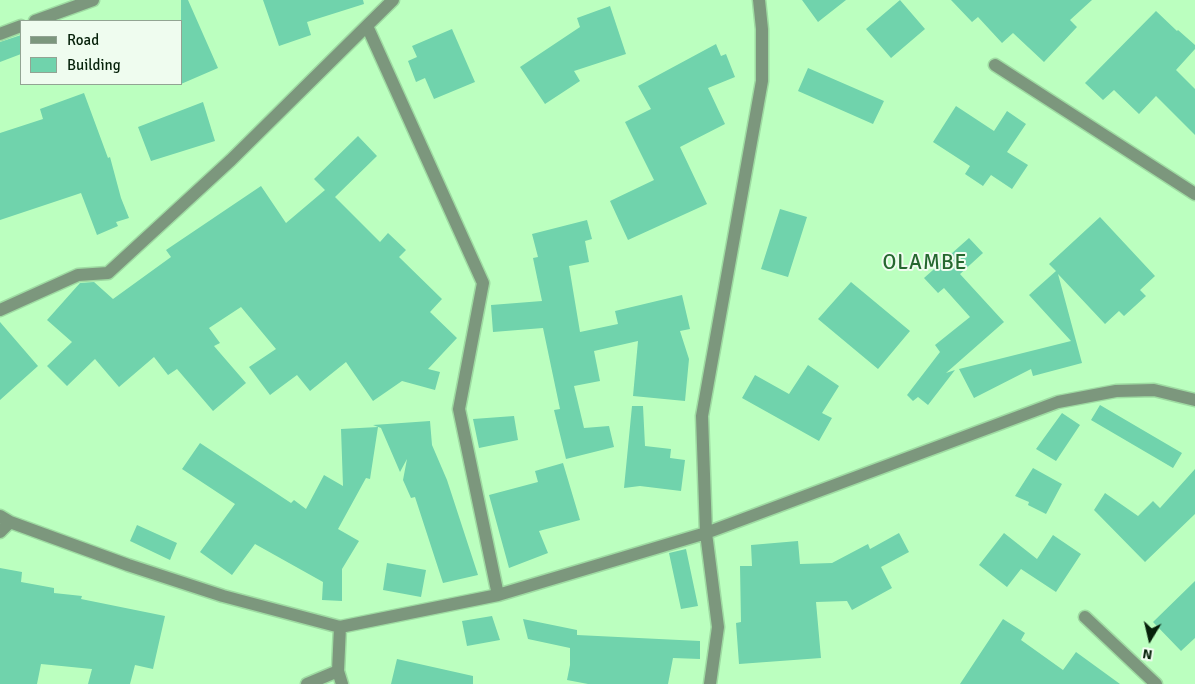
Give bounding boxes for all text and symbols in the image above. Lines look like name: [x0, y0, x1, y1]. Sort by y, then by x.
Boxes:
legend: [20, 20, 182, 85]
text: Road: [67, 31, 99, 49]
text: Building: [67, 56, 121, 74]
district label: OLAMBE: [882, 250, 968, 276]
north arrow: [1125, 614, 1175, 664]
text: N: [1141, 645, 1154, 663]

